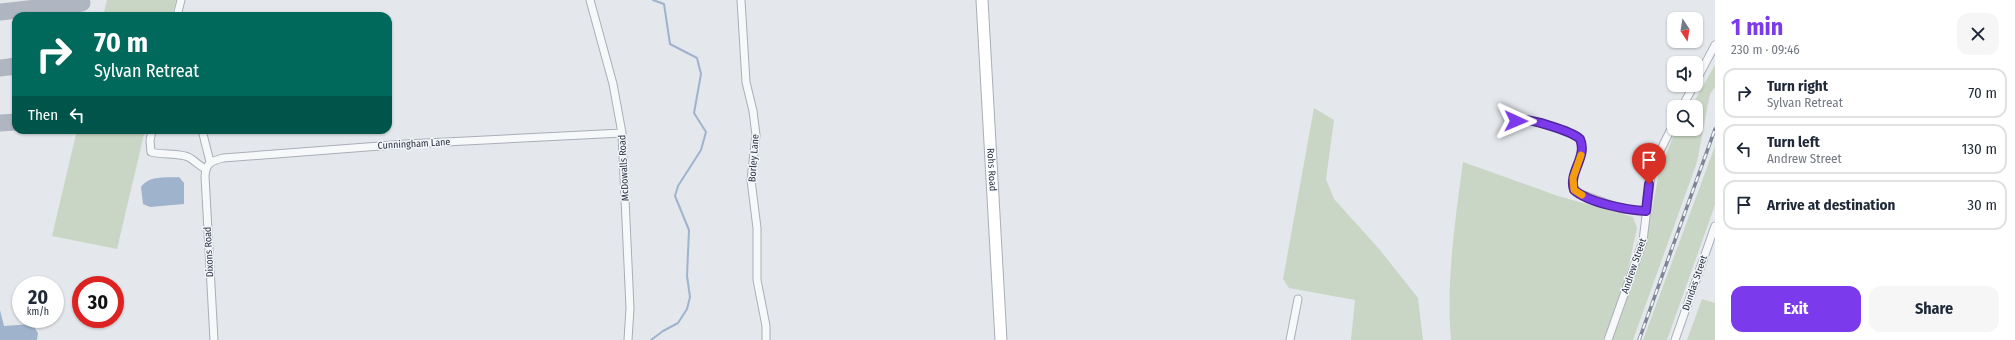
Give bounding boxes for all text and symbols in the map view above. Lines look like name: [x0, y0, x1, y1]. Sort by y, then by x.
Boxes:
north arrow: [1667, 12, 1703, 48]
map controls: [1667, 12, 1703, 136]
text: 1 min: [1731, 13, 1783, 41]
button: close: [1957, 13, 1999, 55]
text: 70 m: [94, 26, 148, 59]
icon: right: [28, 28, 80, 80]
text: 230 m · 09:46: [1731, 42, 1800, 57]
button: sound: [1667, 56, 1703, 92]
text: Sylvan Retreat: [94, 60, 199, 82]
text: Turn right: [1767, 77, 1828, 95]
icon: right: [1733, 82, 1755, 104]
text: 70 m: [1968, 84, 1997, 102]
text: Sylvan Retreat: [1767, 95, 1843, 110]
position arrow: [1495, 100, 1537, 142]
button: search: [1667, 100, 1703, 136]
icon: left: [66, 104, 88, 126]
text: Then: [28, 106, 58, 124]
text: Turn left: [1767, 133, 1820, 151]
street label: Borley Lane: [746, 134, 762, 182]
street label: McDowalls Road: [616, 135, 632, 201]
street label: Cunningham Lane: [377, 136, 451, 152]
icon: left: [1733, 138, 1755, 160]
text: 130 m: [1962, 140, 1997, 158]
pin: [1632, 143, 1666, 184]
street label: Rohs Road: [984, 148, 999, 192]
icon: arrive: [1638, 149, 1660, 171]
text: Andrew Street: [1767, 151, 1842, 166]
icon: arrive: [1733, 194, 1755, 216]
text: Arrive at destination: [1767, 196, 1895, 214]
text: 30 m: [1967, 196, 1997, 214]
street label: Dixons Road: [202, 226, 216, 278]
street label: Andrew Street: [1619, 236, 1649, 295]
street label: Dundas Street: [1680, 253, 1710, 312]
speed limit sign: 30: [72, 276, 124, 328]
text: 20: [28, 285, 48, 309]
button: Exit: [1731, 286, 1861, 332]
button: Share: [1869, 286, 1999, 332]
text: km/h: [27, 306, 49, 318]

